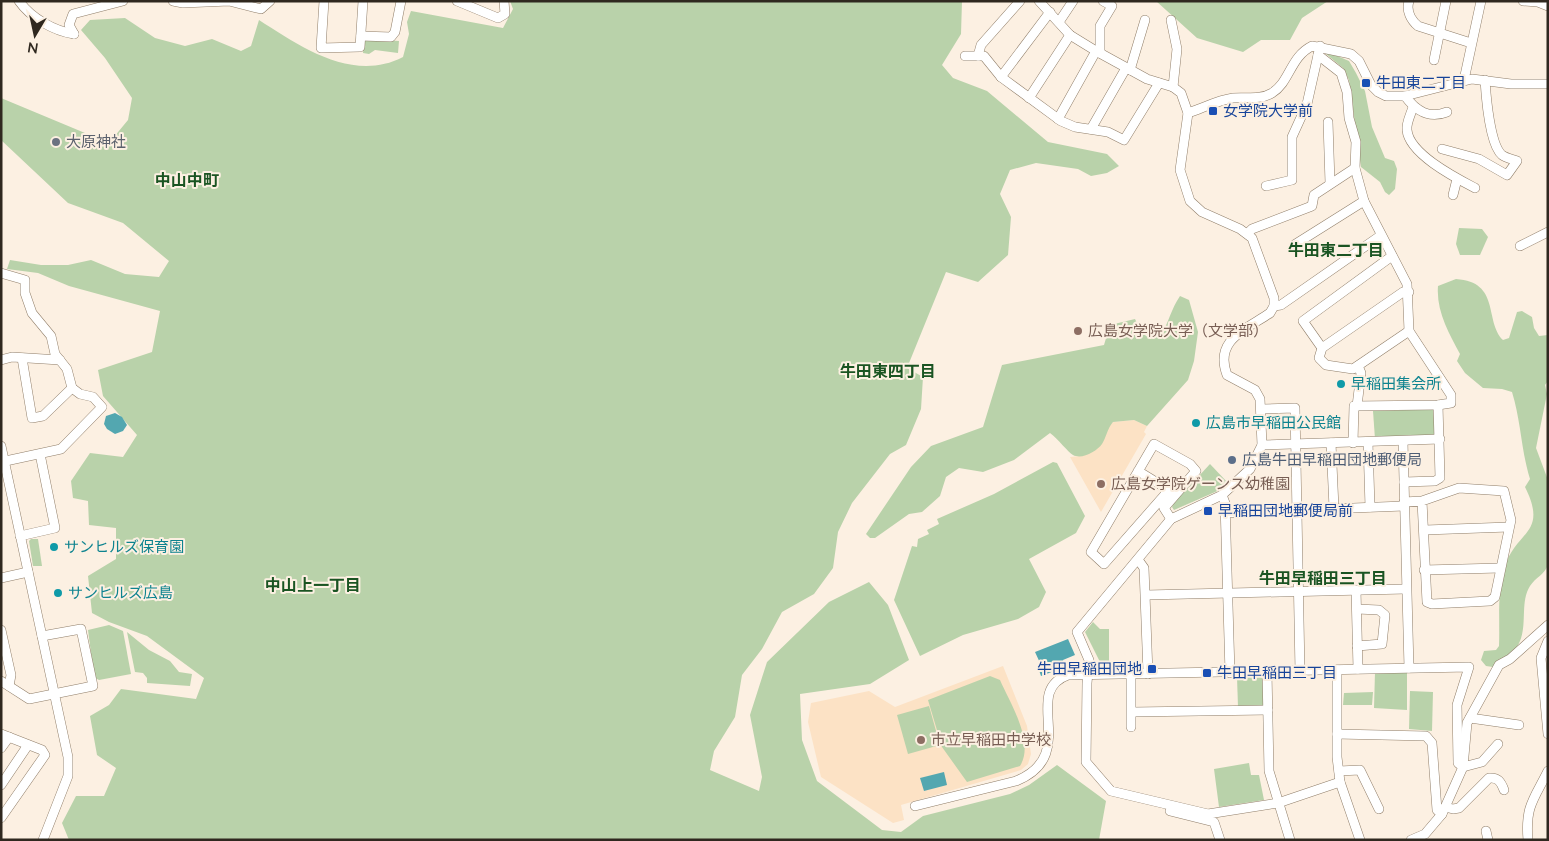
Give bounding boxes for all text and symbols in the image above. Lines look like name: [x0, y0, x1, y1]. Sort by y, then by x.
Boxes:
north arrow: [10, 10, 60, 60]
text: N: [26, 39, 40, 58]
place label: 牛田東二丁目: [1376, 73, 1466, 91]
marker: 牛田東二丁目: [1360, 77, 1372, 89]
place label: 女学院大学前: [1223, 101, 1313, 119]
marker: 女学院大学前: [1207, 105, 1219, 117]
place label: 大原神社: [66, 132, 126, 150]
marker: 大原神社: [50, 136, 62, 148]
district label: 中山中町: [155, 170, 219, 189]
district label: 牛田東二丁目: [1288, 240, 1384, 259]
place label: 広島女学院大学（文学部）: [1088, 321, 1268, 339]
marker: 広島女学院大学（文学部）: [1072, 325, 1084, 337]
district label: 牛田東四丁目: [840, 361, 936, 380]
place label: 早稲田集会所: [1351, 374, 1441, 392]
marker: 早稲田集会所: [1335, 378, 1347, 390]
place label: 広島市早稲田公民館: [1206, 413, 1341, 431]
marker: 広島市早稲田公民館: [1190, 417, 1202, 429]
place label: 広島牛田早稲田団地郵便局: [1242, 450, 1422, 468]
marker: 広島牛田早稲田団地郵便局: [1226, 454, 1238, 466]
place label: 広島女学院ゲーンス幼稚園: [1111, 474, 1290, 492]
marker: 広島女学院ゲーンス幼稚園: [1095, 478, 1107, 490]
place label: 早稲田団地郵便局前: [1218, 501, 1353, 519]
marker: 早稲田団地郵便局前: [1202, 505, 1214, 517]
place label: サンヒルズ保育園: [64, 537, 184, 555]
marker: サンヒルズ保育園: [48, 541, 60, 553]
district label: 牛田早稲田三丁目: [1259, 568, 1387, 587]
district label: 中山上一丁目: [265, 575, 361, 594]
place label: サンヒルズ広島: [68, 583, 173, 601]
marker: サンヒルズ広島: [52, 587, 64, 599]
place label: 牛田早稲田団地: [1037, 659, 1142, 677]
marker: 牛田早稲田団地: [1146, 663, 1158, 675]
place label: 牛田早稲田三丁目: [1217, 663, 1337, 681]
marker: 牛田早稲田三丁目: [1201, 667, 1213, 679]
place label: 市立早稲田中学校: [931, 730, 1051, 748]
marker: 市立早稲田中学校: [915, 734, 927, 746]

